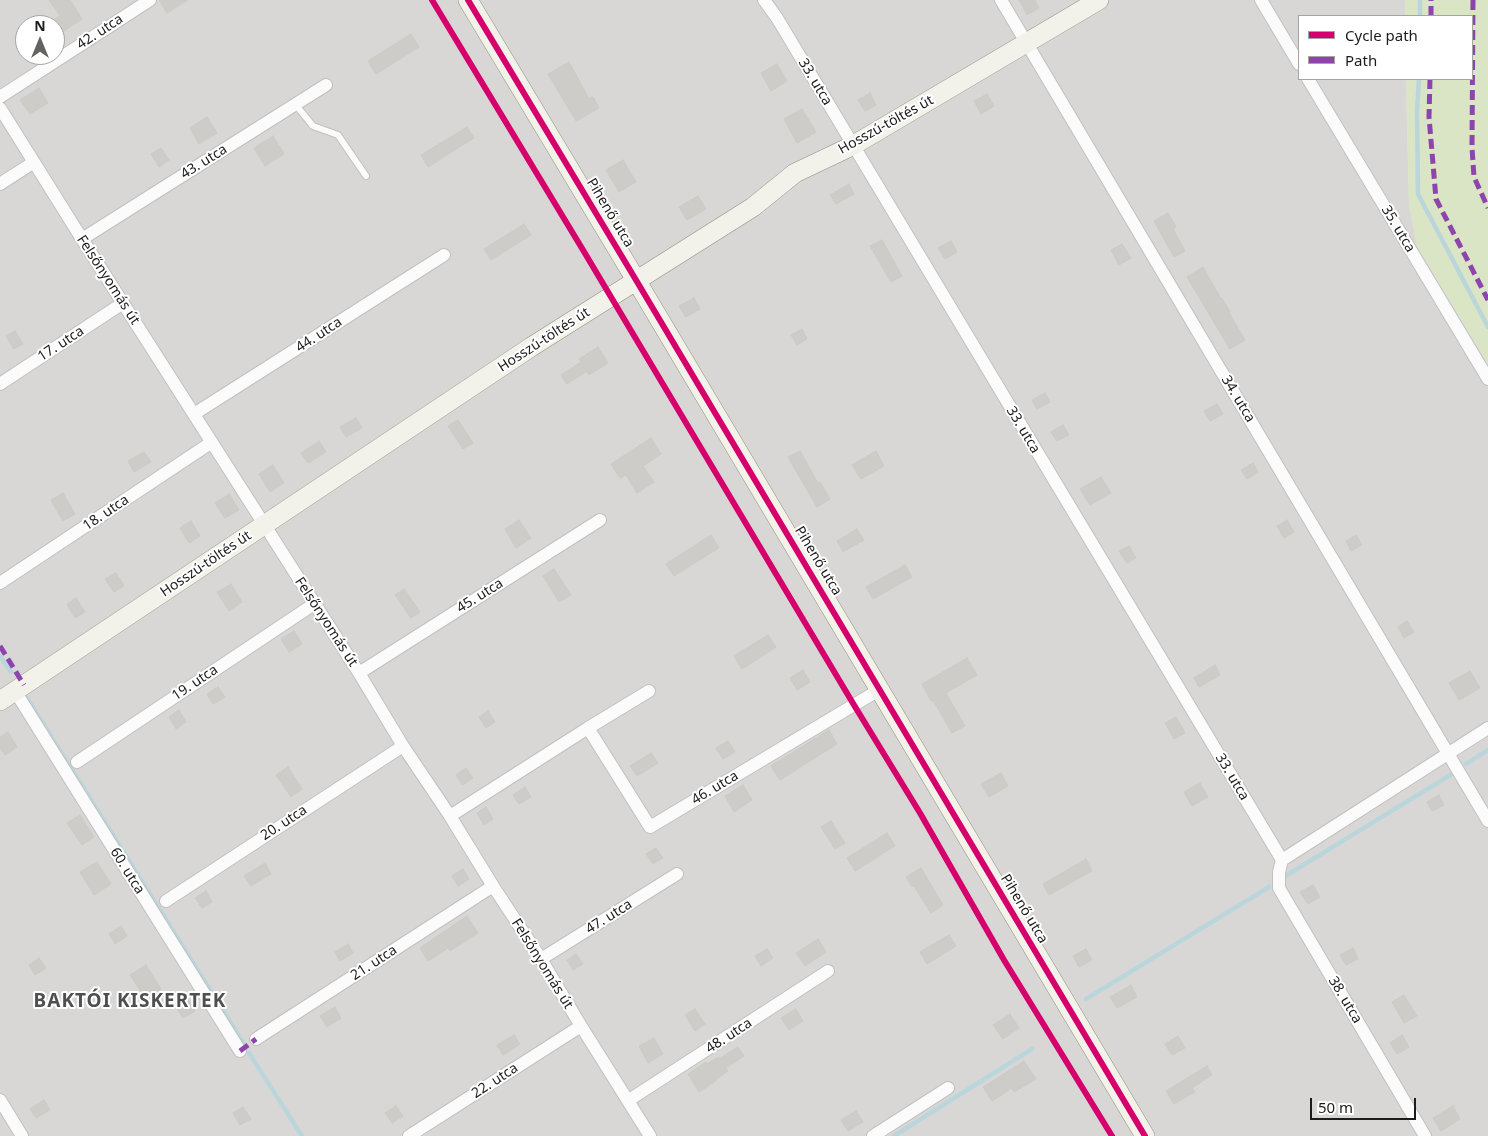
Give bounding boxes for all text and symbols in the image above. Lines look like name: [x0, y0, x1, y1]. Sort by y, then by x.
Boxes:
street label: 42. utca: [74, 11, 126, 53]
north arrow: [15, 15, 65, 65]
legend: [1298, 15, 1473, 80]
text: N: [34, 16, 46, 35]
text: Cycle path: [1345, 25, 1418, 45]
text: Path: [1345, 50, 1377, 70]
street label: 33. utca: [794, 56, 836, 108]
street label: Hosszú-töltés út: [836, 92, 936, 158]
street label: 43. utca: [178, 141, 230, 183]
street label: Pihenő utca: [583, 175, 637, 251]
street label: 35. utca: [1377, 203, 1419, 255]
street label: Felsőnyomás út: [73, 232, 143, 328]
street label: Hosszú-töltés út: [495, 304, 593, 376]
street label: 44. utca: [293, 314, 345, 356]
street label: 17. utca: [35, 323, 87, 365]
street label: 34. utca: [1217, 373, 1259, 425]
street label: 33. utca: [1002, 404, 1044, 456]
street label: 18. utca: [80, 492, 132, 534]
street label: Pihenő utca: [791, 523, 845, 599]
street label: Hosszú-töltés út: [157, 527, 255, 601]
street label: Felsőnyomás út: [291, 574, 361, 670]
street label: 45. utca: [454, 575, 506, 617]
street label: 19. utca: [169, 662, 221, 704]
street label: 33. utca: [1211, 751, 1253, 803]
street label: 46. utca: [689, 767, 741, 809]
street label: 20. utca: [258, 802, 310, 844]
street label: 60. utca: [106, 845, 148, 897]
street label: Pihenő utca: [997, 871, 1051, 947]
street label: 47. utca: [583, 896, 635, 938]
street label: Felsőnyomás út: [508, 916, 576, 1012]
street label: 21. utca: [348, 942, 400, 984]
street label: 38. utca: [1324, 974, 1366, 1026]
district label: BAKTÓI KISKERTEK: [32, 991, 228, 1013]
street label: 48. utca: [703, 1015, 755, 1057]
street label: 22. utca: [469, 1060, 521, 1102]
scale bar: [1313, 1088, 1419, 1120]
text: 50 m: [1318, 1097, 1353, 1117]

